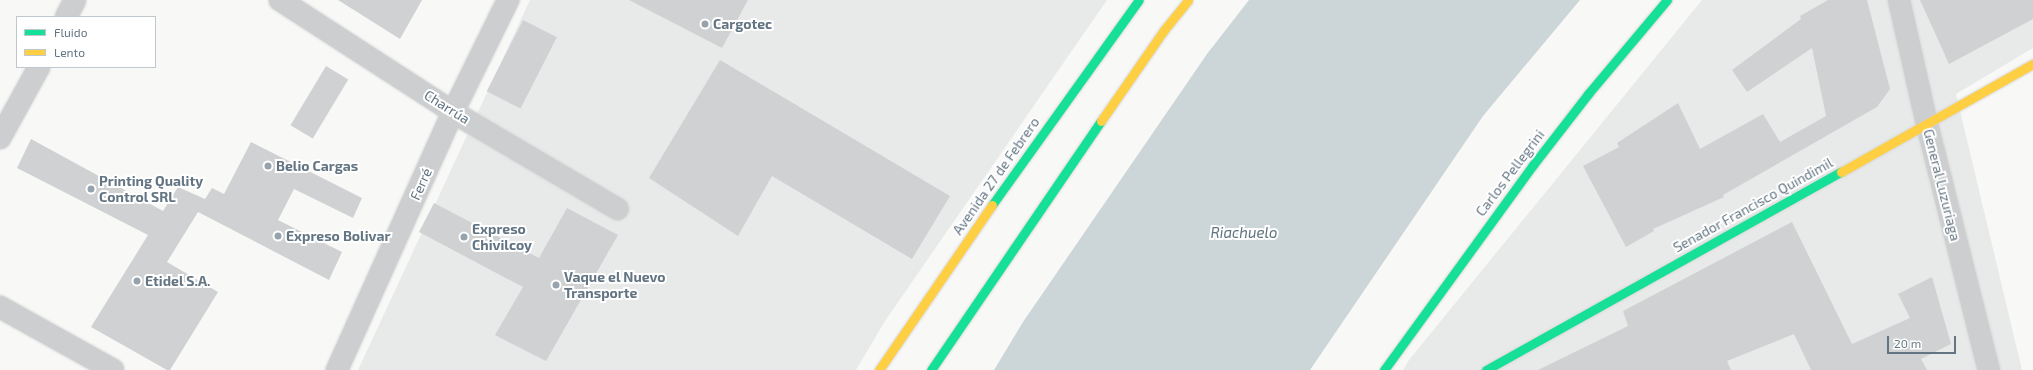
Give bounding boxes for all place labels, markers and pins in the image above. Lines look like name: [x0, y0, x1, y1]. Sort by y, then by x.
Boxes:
place label: Cargotec: [713, 16, 772, 32]
marker: Cargotec: [700, 19, 710, 29]
place label: Belio Cargas: [276, 158, 358, 174]
marker: Belio Cargas: [263, 161, 273, 171]
place label: Printing Quality Control SRL: [99, 173, 203, 206]
marker: Printing Quality Control SRL: [86, 184, 96, 194]
place label: Expreso Chivilcoy: [472, 221, 532, 254]
place label: Expreso Bolivar: [286, 228, 390, 244]
marker: Expreso Bolivar: [273, 231, 283, 241]
marker: Expreso Chivilcoy: [459, 232, 469, 242]
place label: Vaque el Nuevo Transporte: [564, 269, 666, 302]
place label: Etidel S.A.: [145, 273, 211, 289]
marker: Etidel S.A.: [132, 276, 142, 286]
marker: Vaque el Nuevo Transporte: [551, 280, 561, 290]

